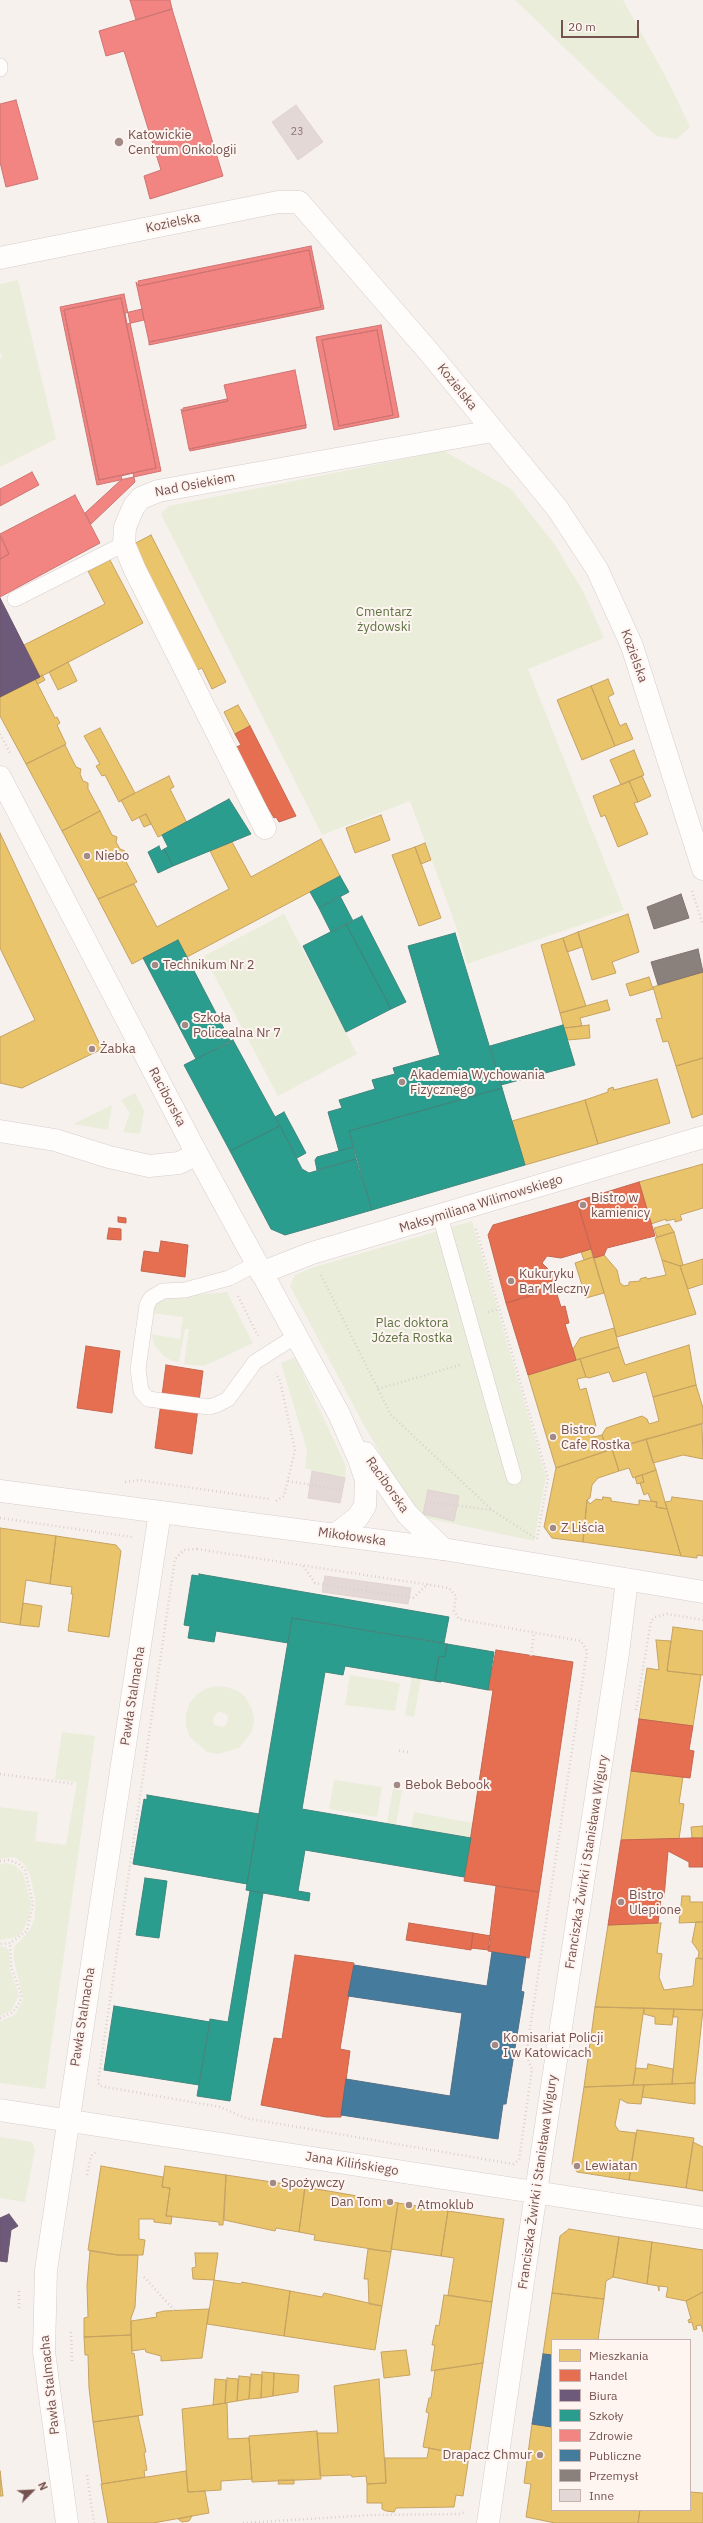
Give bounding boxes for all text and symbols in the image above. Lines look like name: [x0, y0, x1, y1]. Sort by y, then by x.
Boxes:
scale bar: [563, 12, 641, 38]
text: 20 m: [568, 19, 596, 34]
house number: 23: [290, 125, 304, 139]
place label: Katowickie Centrum Onkologii: [128, 127, 236, 158]
marker: Katowickie Centrum Onkologii: [113, 136, 125, 148]
street label: Kozielska: [144, 210, 202, 236]
street label: Kozielska: [434, 361, 480, 413]
street label: Nad Osiekiem: [154, 470, 236, 500]
park label: Cmentarz żydowski: [356, 604, 412, 635]
street label: Kozielska: [617, 627, 651, 685]
place label: Niebo: [95, 848, 129, 864]
marker: Niebo: [82, 851, 92, 861]
place label: Technikum Nr 2: [163, 957, 255, 973]
marker: Technikum Nr 2: [150, 960, 160, 970]
place label: Szkoła Policealna Nr 7: [193, 1010, 281, 1041]
marker: Szkoła Policealna Nr 7: [180, 1020, 190, 1030]
place label: Żabka: [100, 1041, 136, 1057]
marker: Żabka: [87, 1044, 97, 1054]
street label: Raciborska: [145, 1065, 189, 1129]
place label: Akademia Wychowania Fizycznego: [410, 1067, 545, 1098]
marker: Akademia Wychowania Fizycznego: [397, 1077, 407, 1087]
street label: Maksymiliana Wilimowskiego: [397, 1172, 565, 1236]
place label: Bistro w kamienicy: [591, 1190, 650, 1221]
marker: Bistro w kamienicy: [578, 1200, 588, 1210]
place label: Kukuryku Bar Mleczny: [519, 1266, 590, 1297]
marker: Kukuryku Bar Mleczny: [506, 1276, 516, 1286]
park label: Plac doktora Józefa Rostka: [371, 1315, 453, 1346]
place label: Bistro Cafe Rostka: [561, 1422, 630, 1453]
marker: Bistro Cafe Rostka: [548, 1432, 558, 1442]
street label: Raciborska: [362, 1454, 412, 1516]
place label: Z Liścia: [561, 1520, 604, 1536]
marker: Z Liścia: [548, 1523, 558, 1533]
street label: Mikołowska: [317, 1525, 387, 1549]
street label: Pawła Stalmacha: [117, 1645, 149, 1747]
street label: Franciszka Żwirki i Stanisława Wigury: [562, 1754, 612, 1970]
place label: Bebok Bebook: [405, 1777, 490, 1793]
marker: Bebok Bebook: [392, 1780, 402, 1790]
place label: Bistro Ulepione: [629, 1887, 681, 1918]
marker: Bistro Ulepione: [616, 1897, 626, 1907]
street label: Pawła Stalmacha: [67, 1966, 99, 2068]
place label: Komisariat Policji I w Katowicach: [503, 2030, 603, 2061]
marker: Komisariat Policji I w Katowicach: [490, 2040, 500, 2050]
street label: Franciszka Żwirki i Stanisława Wigury: [515, 2074, 561, 2290]
street label: Jana Kilińskiego: [304, 2149, 400, 2179]
place label: Lewiatan: [585, 2158, 638, 2174]
marker: Lewiatan: [572, 2161, 582, 2171]
place label: Spożywczy: [281, 2175, 345, 2191]
marker: Spożywczy: [268, 2178, 278, 2188]
place label: Dan Tom: [331, 2194, 382, 2210]
marker: Dan Tom: [385, 2197, 395, 2207]
place label: Atmoklub: [417, 2197, 474, 2213]
marker: Atmoklub: [404, 2200, 414, 2210]
street label: Pawła Stalmacha: [37, 2334, 63, 2436]
legend: [551, 2339, 691, 2511]
text: Mieszkania: [589, 2348, 649, 2363]
text: Handel: [589, 2368, 628, 2383]
text: Biura: [589, 2388, 617, 2403]
text: Szkoły: [589, 2408, 624, 2423]
text: Zdrowie: [589, 2428, 633, 2443]
place label: Drapacz Chmur: [443, 2447, 532, 2463]
text: Publiczne: [589, 2448, 641, 2463]
marker: Drapacz Chmur: [535, 2450, 545, 2460]
text: Przemysł: [589, 2468, 638, 2483]
north arrow: [12, 2471, 52, 2511]
text: N: [35, 2480, 51, 2493]
text: Inne: [589, 2488, 614, 2503]

